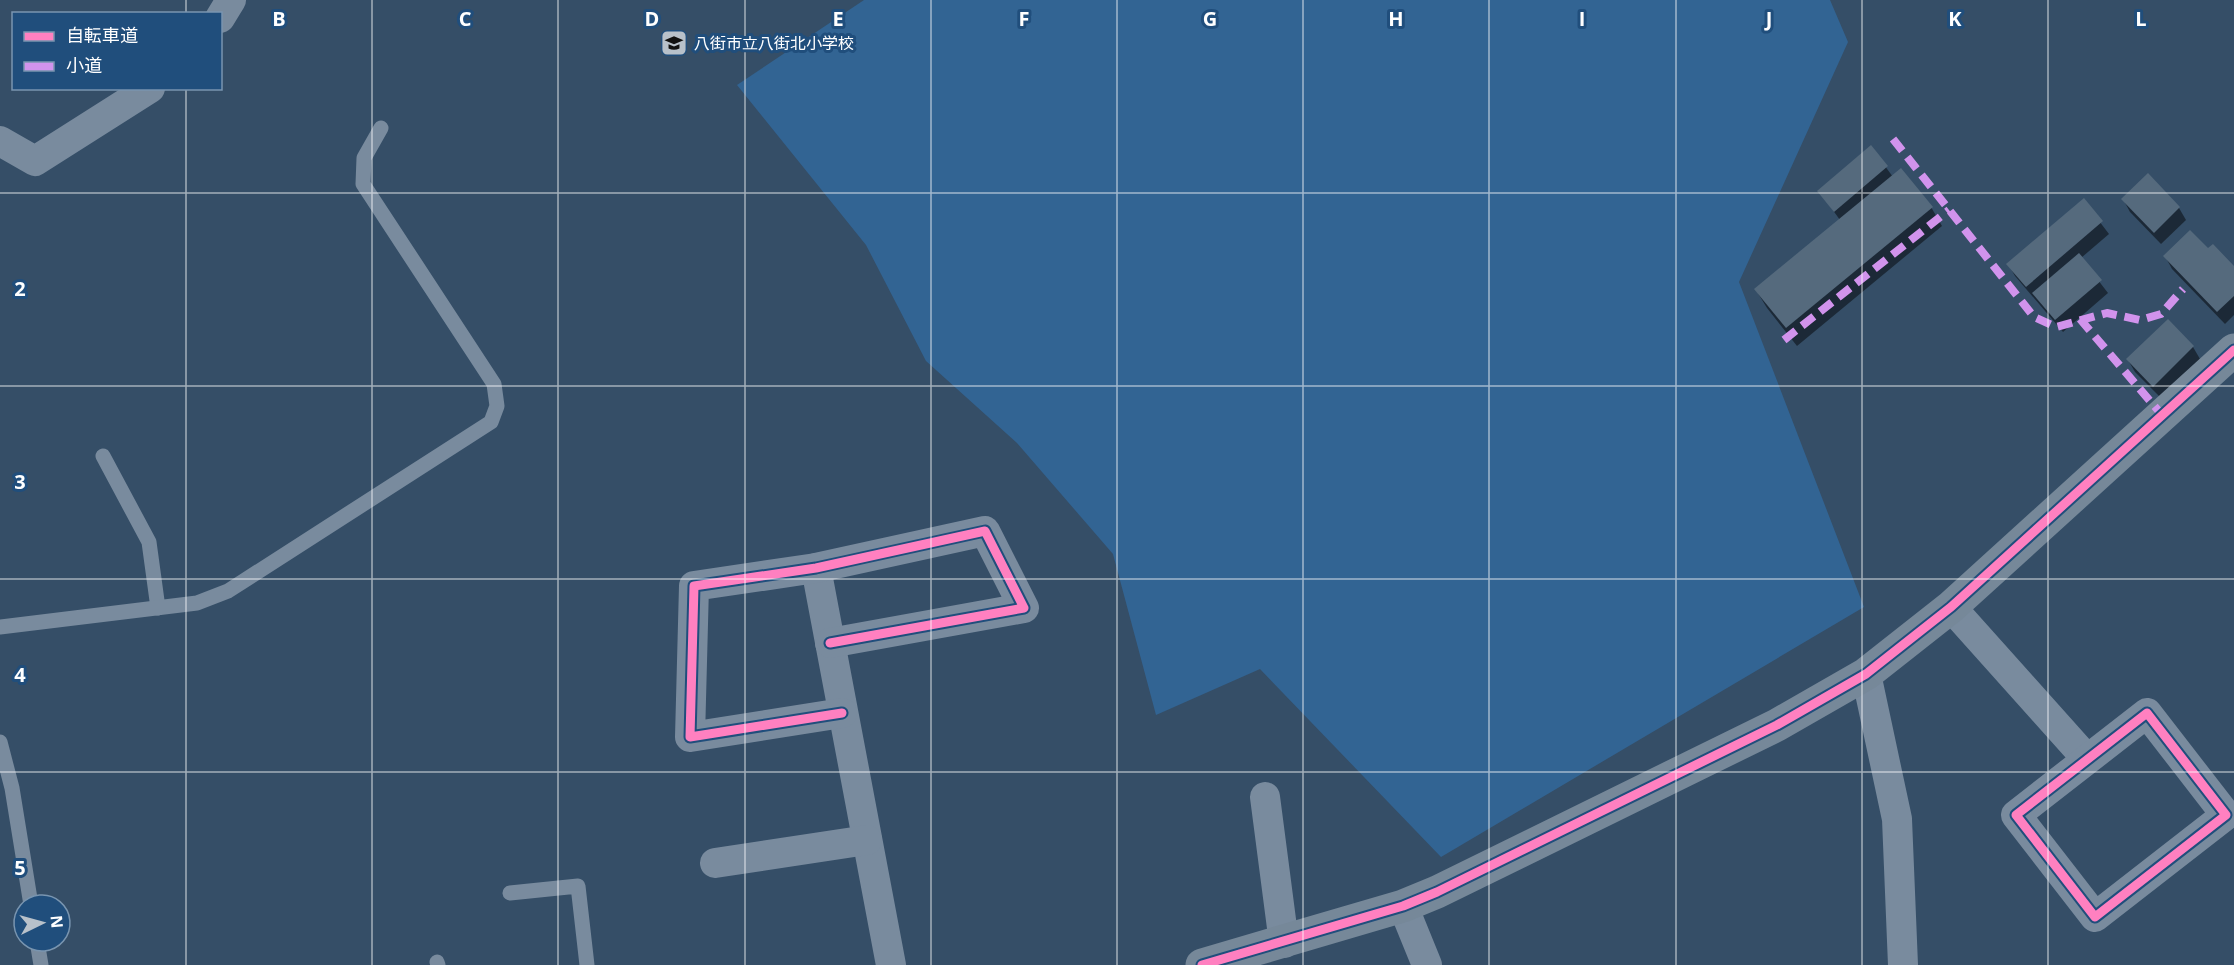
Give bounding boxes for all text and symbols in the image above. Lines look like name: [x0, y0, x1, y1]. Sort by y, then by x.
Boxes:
text: B: [272, 5, 286, 32]
text: C: [459, 5, 472, 32]
text: D: [645, 5, 659, 32]
text: E: [832, 5, 844, 32]
text: F: [1019, 5, 1029, 32]
text: G: [1203, 5, 1217, 32]
text: H: [1388, 5, 1404, 32]
text: I: [1579, 5, 1585, 32]
text: J: [1764, 5, 1772, 32]
text: K: [1948, 5, 1962, 32]
text: L: [2135, 5, 2147, 32]
legend: [12, 12, 222, 90]
text: 自転車道: [66, 23, 138, 47]
school or university icon: 八街市立八街北小学校: [659, 28, 689, 58]
place label: 八街市立八街北小学校: [694, 32, 854, 54]
text: 小道: [66, 53, 102, 77]
text: 2: [14, 275, 26, 302]
text: 3: [14, 468, 26, 495]
text: 4: [14, 661, 26, 688]
text: 5: [14, 854, 26, 881]
north arrow: [12, 893, 72, 953]
text: N: [45, 914, 68, 929]

